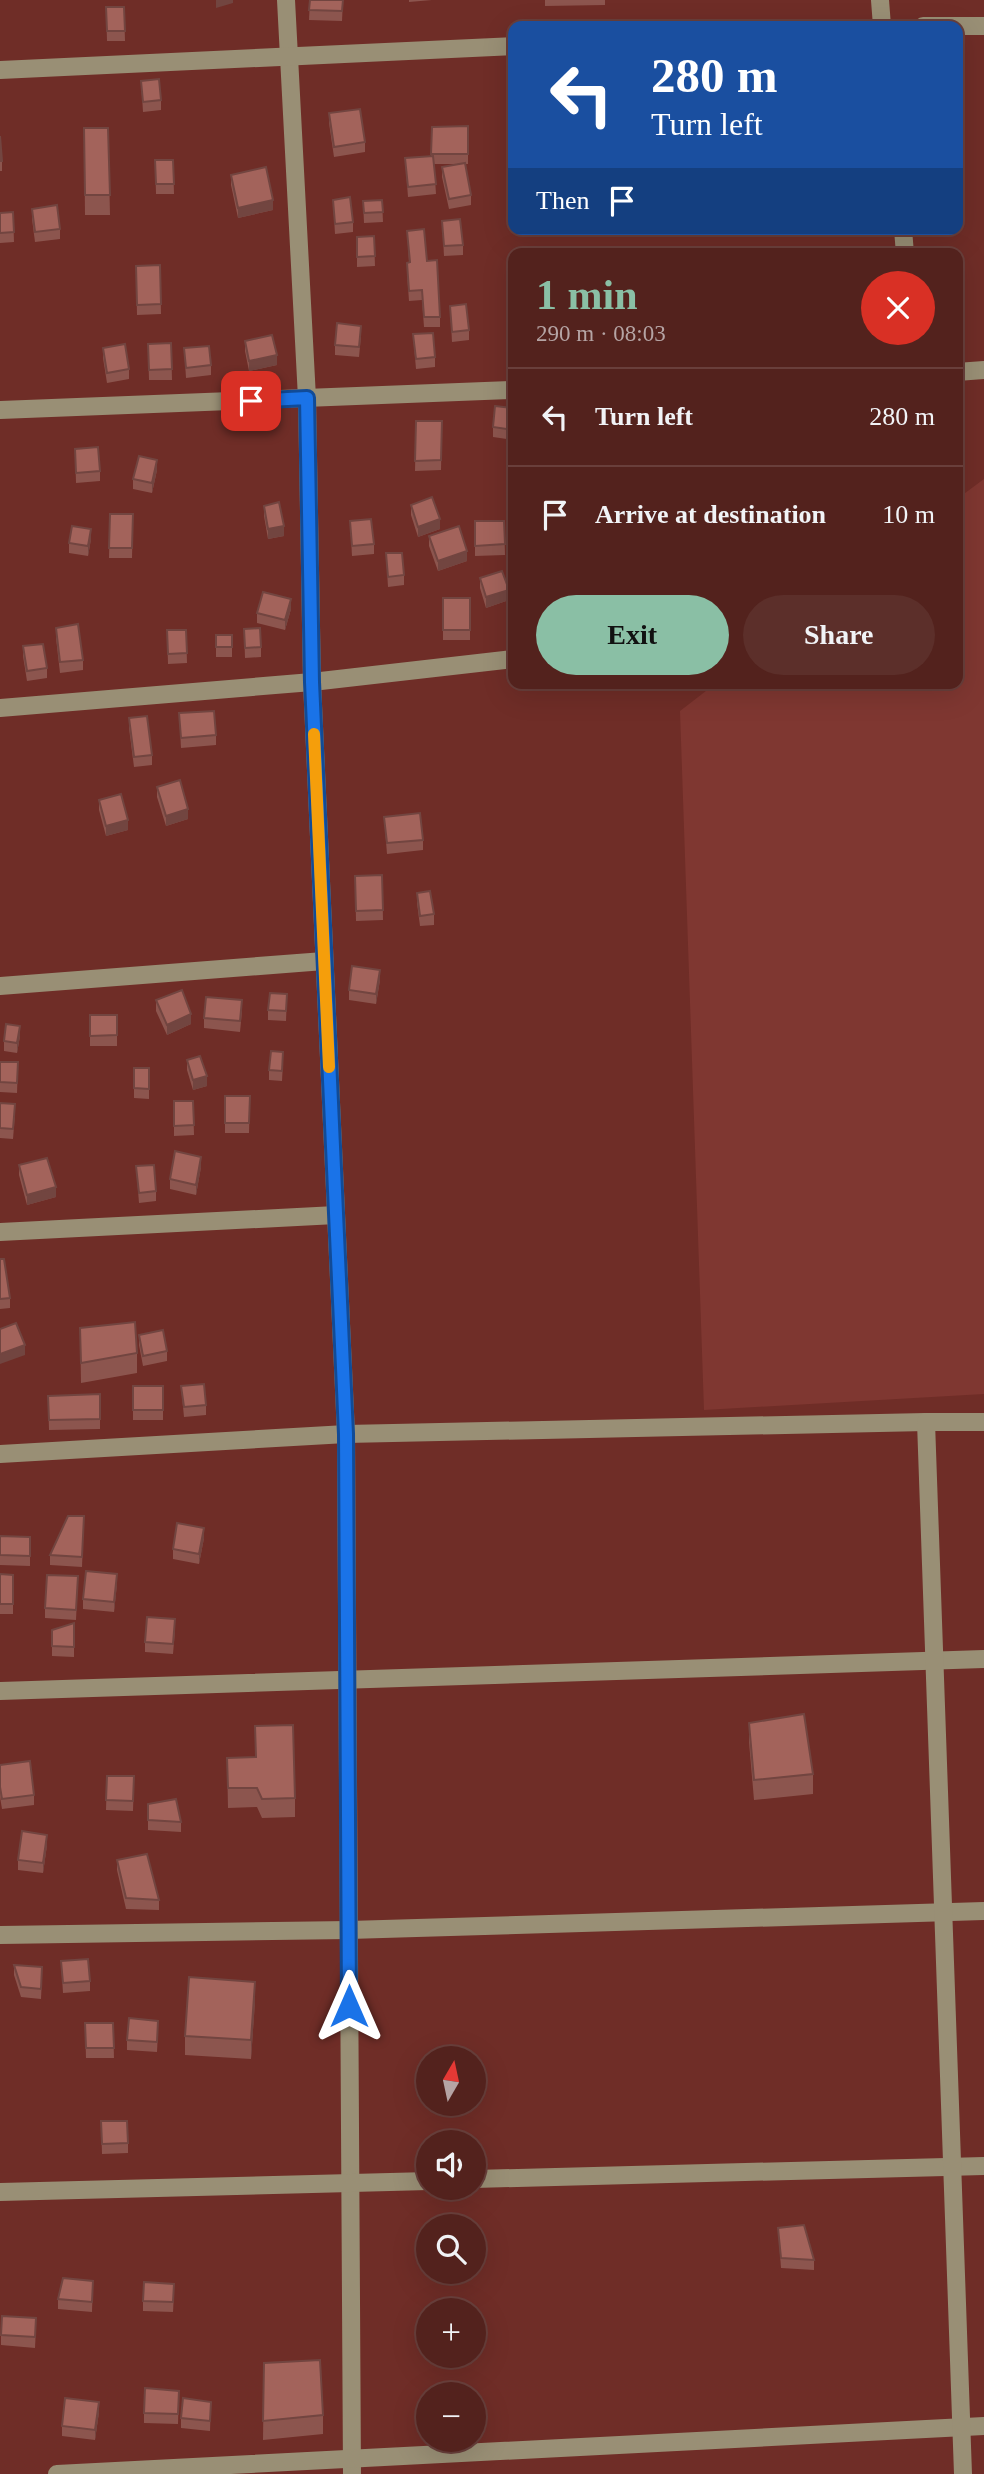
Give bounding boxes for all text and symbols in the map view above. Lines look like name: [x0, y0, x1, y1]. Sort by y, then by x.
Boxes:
text: 280 m: [651, 48, 778, 103]
icon: left: [536, 49, 627, 140]
text: Turn left: [651, 106, 763, 142]
icon: arrive: [603, 182, 641, 220]
text: Then: [536, 186, 589, 215]
button: close: [861, 271, 935, 345]
text: 1 min: [536, 272, 638, 318]
text: 290 m · 08:03: [536, 321, 666, 346]
pin: [221, 371, 281, 431]
icon: arrive: [232, 382, 270, 420]
icon: left: [536, 398, 574, 436]
text: Turn left: [595, 402, 693, 431]
text: 280 m: [869, 402, 935, 431]
icon: arrive: [536, 496, 574, 534]
text: Arrive at destination: [595, 500, 826, 529]
text: 10 m: [882, 500, 935, 529]
button: Exit: [536, 595, 729, 675]
button: Share: [743, 595, 935, 675]
position arrow: [312, 1969, 386, 2043]
north arrow: [416, 2046, 486, 2116]
map controls: [416, 2046, 486, 2452]
button: sound: [416, 2130, 486, 2200]
button: search: [416, 2214, 486, 2284]
button: +: [416, 2298, 486, 2368]
button: −: [416, 2382, 486, 2452]

